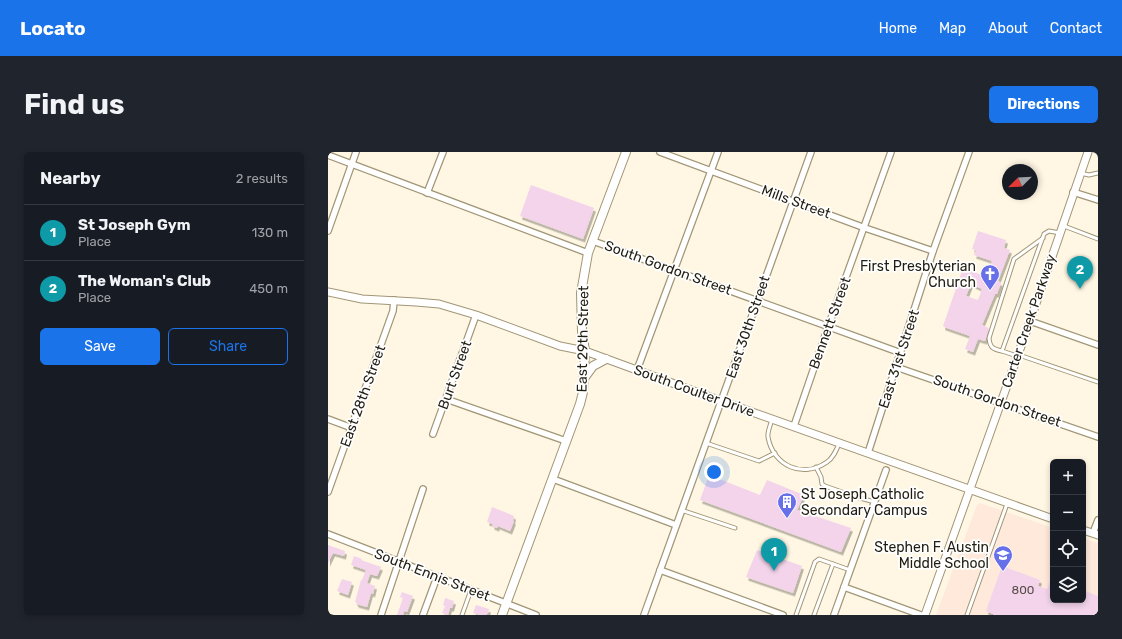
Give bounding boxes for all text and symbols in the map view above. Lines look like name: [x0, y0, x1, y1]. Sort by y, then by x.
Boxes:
text: Locato: [20, 17, 86, 40]
text: Home: [879, 20, 917, 37]
text: Map: [939, 20, 966, 37]
text: About: [988, 20, 1028, 37]
text: Contact: [1050, 20, 1102, 37]
button: Directions: [989, 86, 1098, 123]
text: Find us: [24, 88, 124, 121]
north arrow: [1002, 164, 1038, 200]
text: Nearby: [40, 168, 101, 188]
text: 2 results: [236, 171, 288, 186]
street label: Mills Street: [759, 182, 833, 223]
text: St Joseph Gym: [78, 216, 191, 234]
text: 1: [50, 225, 56, 240]
text: 130 m: [252, 225, 288, 240]
text: Place: [78, 234, 111, 249]
street label: South Gordon Street: [602, 237, 734, 299]
street label: Carter Creek Parkway: [998, 252, 1060, 390]
pin: 2: [1067, 256, 1093, 289]
place label: First Presbyterian Church: [860, 258, 976, 291]
church icon: First Presbyterian Church: [979, 263, 1001, 291]
text: The Woman's Club: [78, 272, 211, 290]
street label: East 30th Street: [722, 273, 774, 381]
street label: Bennett Street: [805, 274, 855, 371]
text: 2: [49, 281, 57, 296]
text: 450 m: [249, 281, 288, 296]
street label: East 29th Street: [574, 285, 592, 392]
text: Place: [78, 290, 111, 305]
street label: East 31st Street: [875, 307, 923, 411]
button: Save: [40, 328, 160, 365]
button: Share: [168, 328, 288, 365]
street label: Burt Street: [435, 338, 476, 412]
street label: East 28th Street: [337, 342, 390, 449]
street label: South Coulter Drive: [631, 361, 757, 421]
street label: South Gordon Street: [931, 371, 1064, 431]
map controls: [1050, 459, 1086, 603]
button: +: [1050, 459, 1086, 495]
your location: [704, 462, 724, 482]
place label: St Joseph Catholic Secondary Campus: [801, 486, 927, 519]
building icon: St Joseph Catholic Secondary Campus: [776, 491, 798, 519]
button: −: [1050, 495, 1086, 531]
button: locate: [1050, 531, 1086, 567]
pin: 1: [761, 538, 787, 571]
place label: Stephen F. Austin Middle School: [874, 539, 989, 572]
school or university icon: Stephen F. Austin Middle School: [992, 544, 1014, 572]
street label: South Ennis Street: [372, 545, 493, 605]
button: layers: [1050, 567, 1086, 603]
house number: 800: [1012, 583, 1034, 597]

